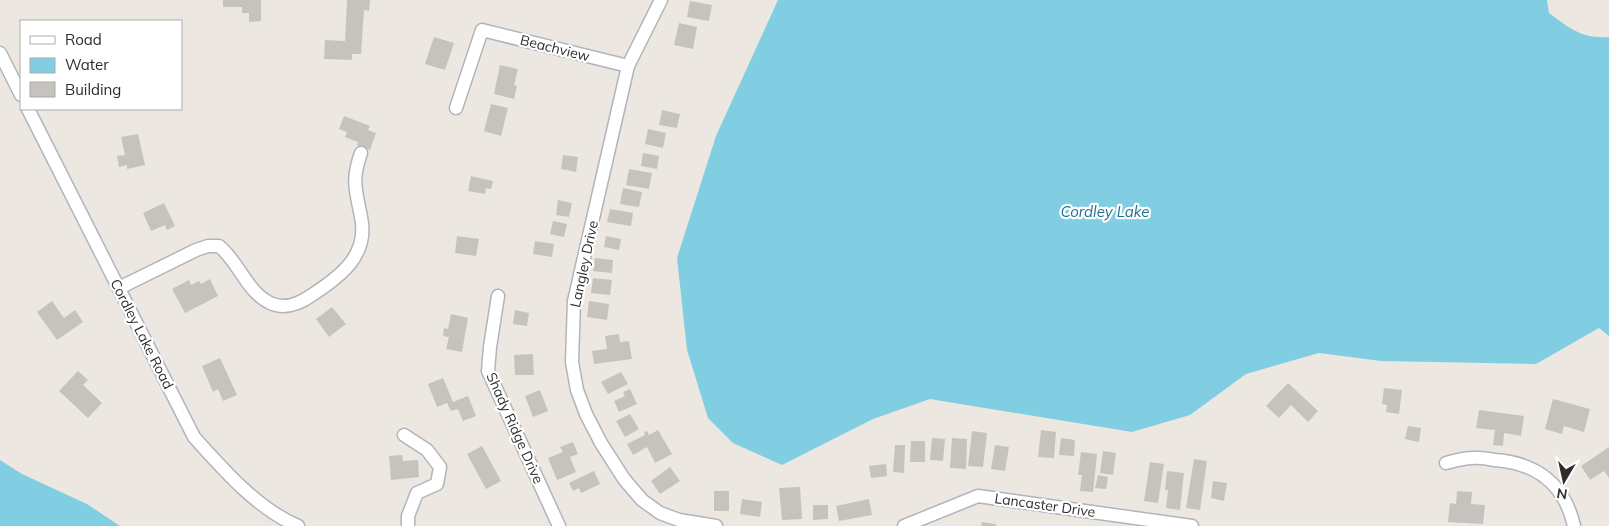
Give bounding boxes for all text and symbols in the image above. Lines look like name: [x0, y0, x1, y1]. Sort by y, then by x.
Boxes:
legend: [20, 20, 182, 110]
text: Road: [65, 30, 102, 49]
street label: Beachview: [518, 31, 592, 65]
text: Water: [65, 55, 109, 74]
text: Building: [65, 80, 121, 99]
water label: Cordley Lake: [1060, 202, 1150, 221]
street label: Langley Drive: [566, 219, 602, 309]
street label: Cordley Lake Road: [106, 276, 178, 392]
street label: Shady Ridge Drive: [482, 370, 548, 486]
north arrow: [1539, 456, 1589, 506]
text: N: [1555, 484, 1569, 504]
street label: Lancaster Drive: [994, 489, 1096, 521]

